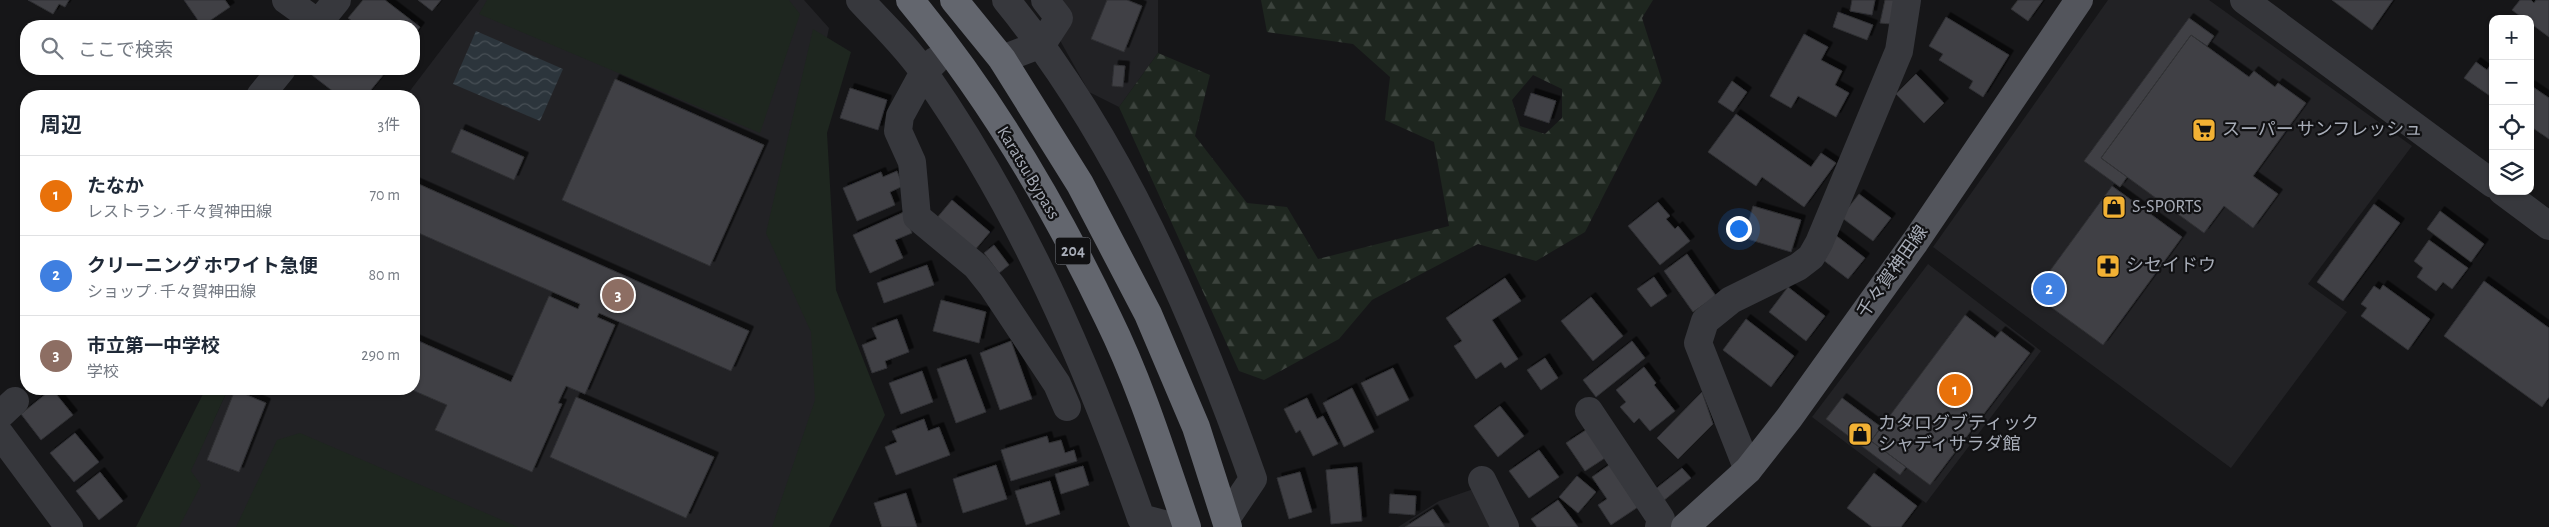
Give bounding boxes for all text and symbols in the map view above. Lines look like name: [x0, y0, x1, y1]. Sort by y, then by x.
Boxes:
map controls: [2489, 15, 2534, 195]
button: +: [2489, 15, 2534, 60]
search box: [20, 20, 420, 75]
icon: search: [38, 34, 66, 62]
text: ここで検索: [78, 41, 173, 60]
button: −: [2489, 60, 2534, 105]
button: locate: [2489, 105, 2534, 150]
text: 周辺: [40, 115, 82, 136]
text: 3件: [377, 117, 400, 133]
supermarket icon: スーパー サンフレッシュ: [2191, 117, 2217, 143]
place label: スーパー サンフレッシュ: [2222, 121, 2422, 139]
street label: Karatsu Bypass: [993, 124, 1063, 222]
button: layers: [2489, 150, 2534, 195]
text: たなか: [87, 177, 144, 196]
text: 1: [53, 187, 59, 203]
text: 70 m: [369, 187, 400, 203]
shop icon: S-SPORTS: [2101, 194, 2127, 220]
place label: S-SPORTS: [2132, 198, 2202, 216]
text: レストラン · 千々賀神田線: [87, 204, 272, 220]
your location: [1726, 216, 1752, 242]
street label: 千々賀神田線: [1853, 221, 1931, 321]
road number: 204: [1056, 238, 1090, 264]
pharmacy icon: シセイドウ: [2095, 253, 2121, 279]
place label: シセイドウ: [2126, 256, 2216, 275]
text: クリーニング ホワイト急便: [87, 257, 318, 276]
text: 2: [52, 267, 60, 283]
text: 80 m: [369, 267, 400, 283]
pin: 2: [2033, 270, 2065, 308]
pin: 3: [602, 276, 634, 314]
text: ショップ · 千々賀神田線: [87, 284, 256, 300]
text: 市立第一中学校: [87, 337, 220, 356]
text: 3: [53, 347, 59, 363]
text: 290 m: [361, 347, 400, 363]
text: 学校: [87, 364, 119, 380]
pin: 1: [1939, 371, 1971, 409]
place label: カタログブティック シャディサラダ館: [1878, 413, 2039, 454]
shop icon: カタログブティック シャディサラダ館: [1847, 421, 1873, 447]

